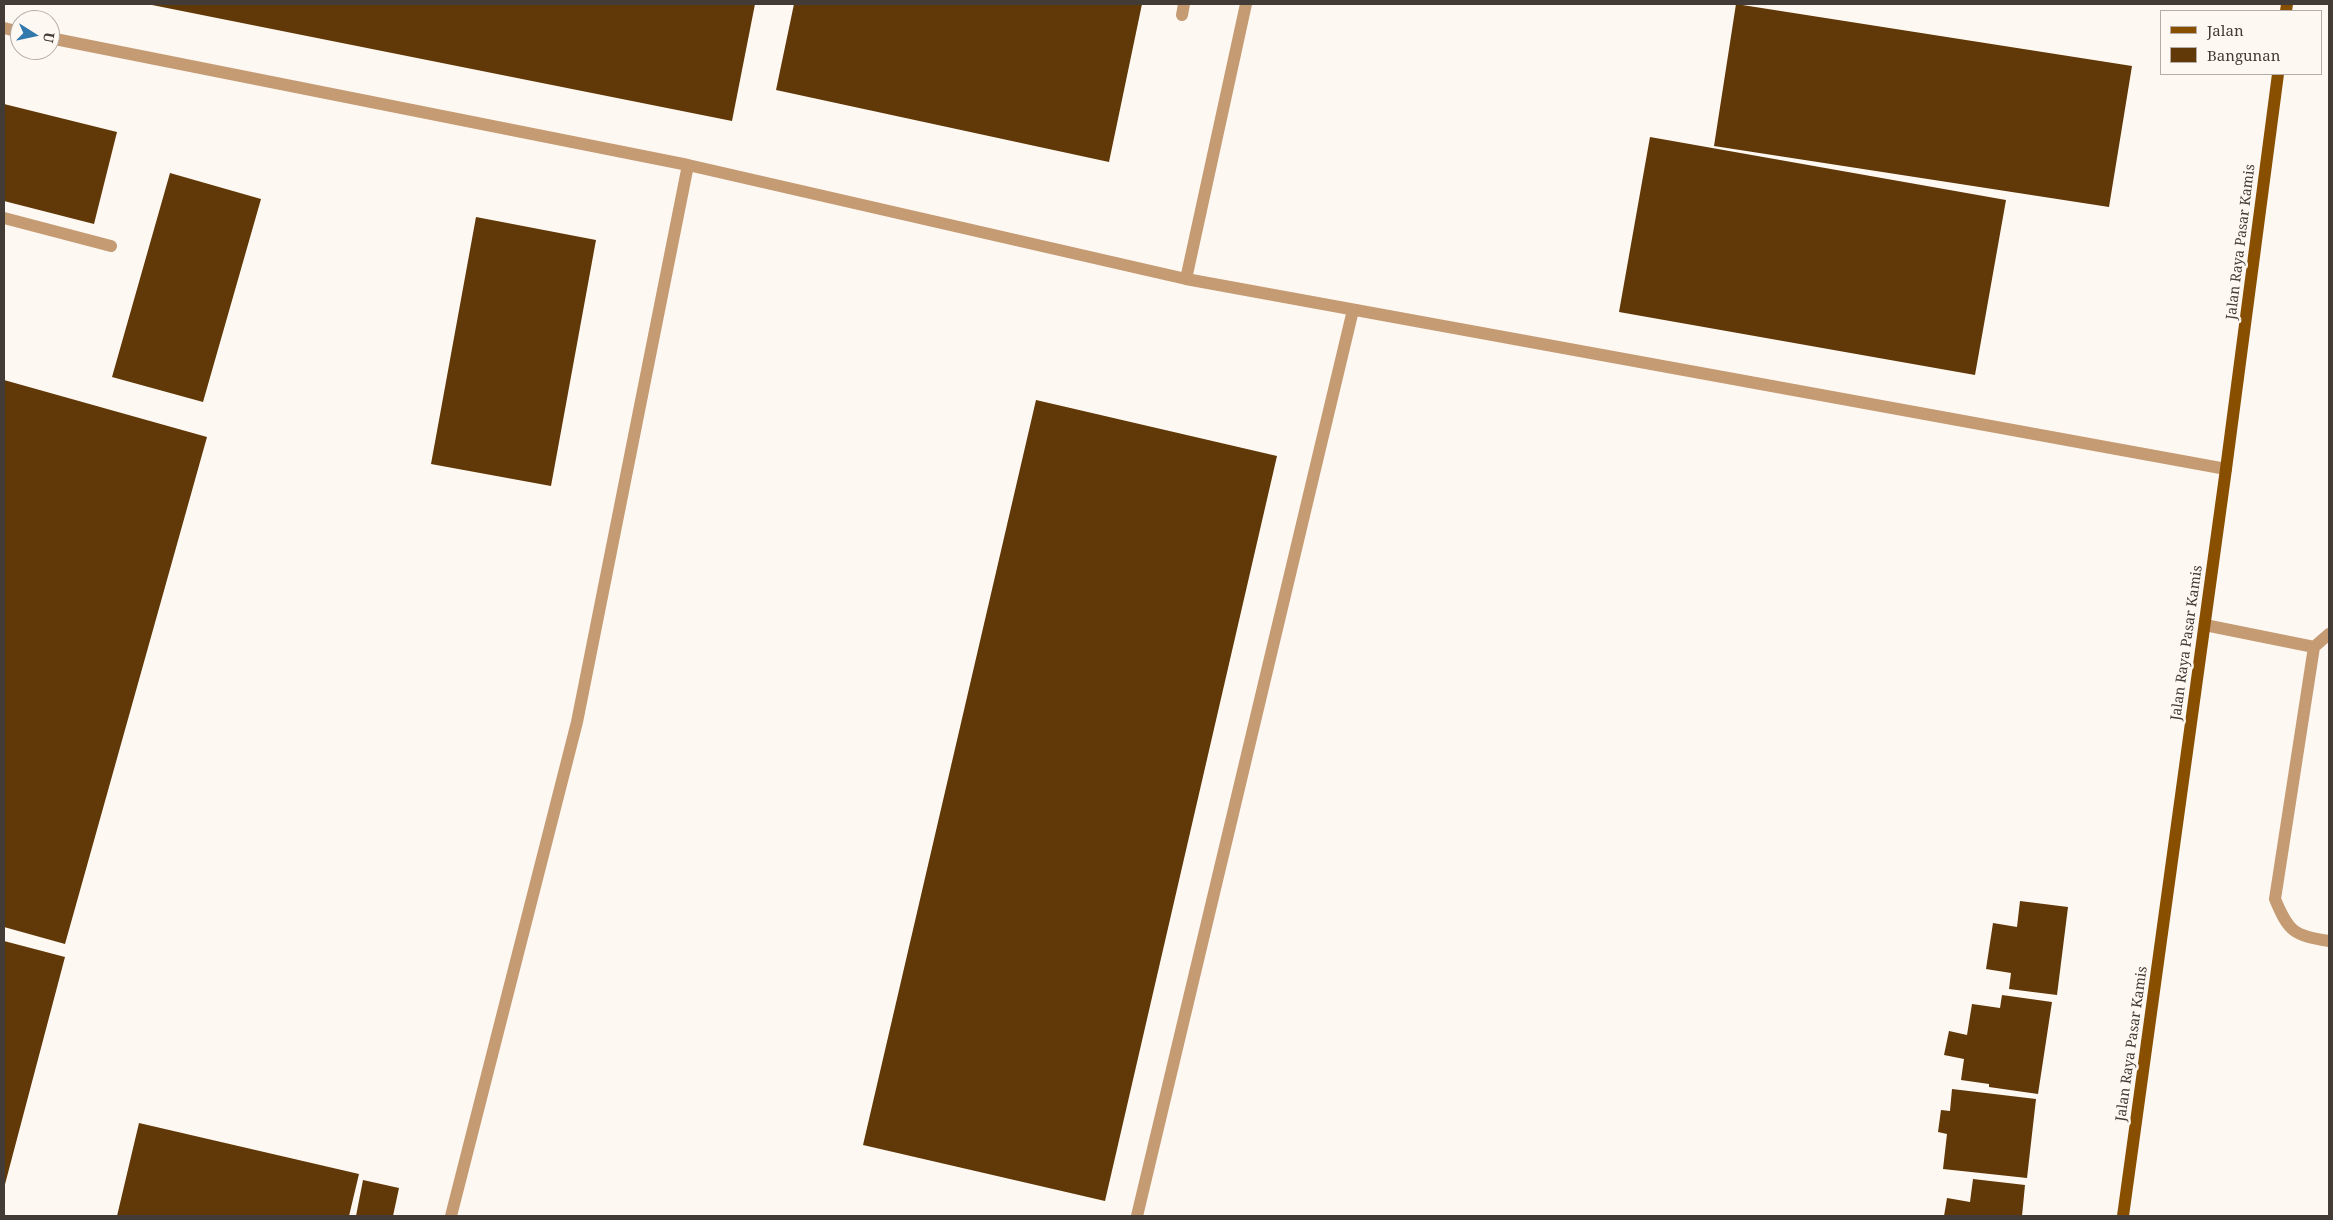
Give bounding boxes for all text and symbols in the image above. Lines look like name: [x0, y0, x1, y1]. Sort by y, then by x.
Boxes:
north arrow: [10, 10, 60, 60]
legend: [2160, 10, 2323, 75]
text: Jalan: [2207, 20, 2244, 40]
text: U: [39, 31, 60, 44]
text: Bangunan: [2207, 45, 2280, 65]
street label: Jalan Raya Pasar Kamis: [2223, 163, 2259, 321]
street label: Jalan Raya Pasar Kamis: [2168, 564, 2206, 722]
street label: Jalan Raya Pasar Kamis: [2113, 965, 2151, 1123]

